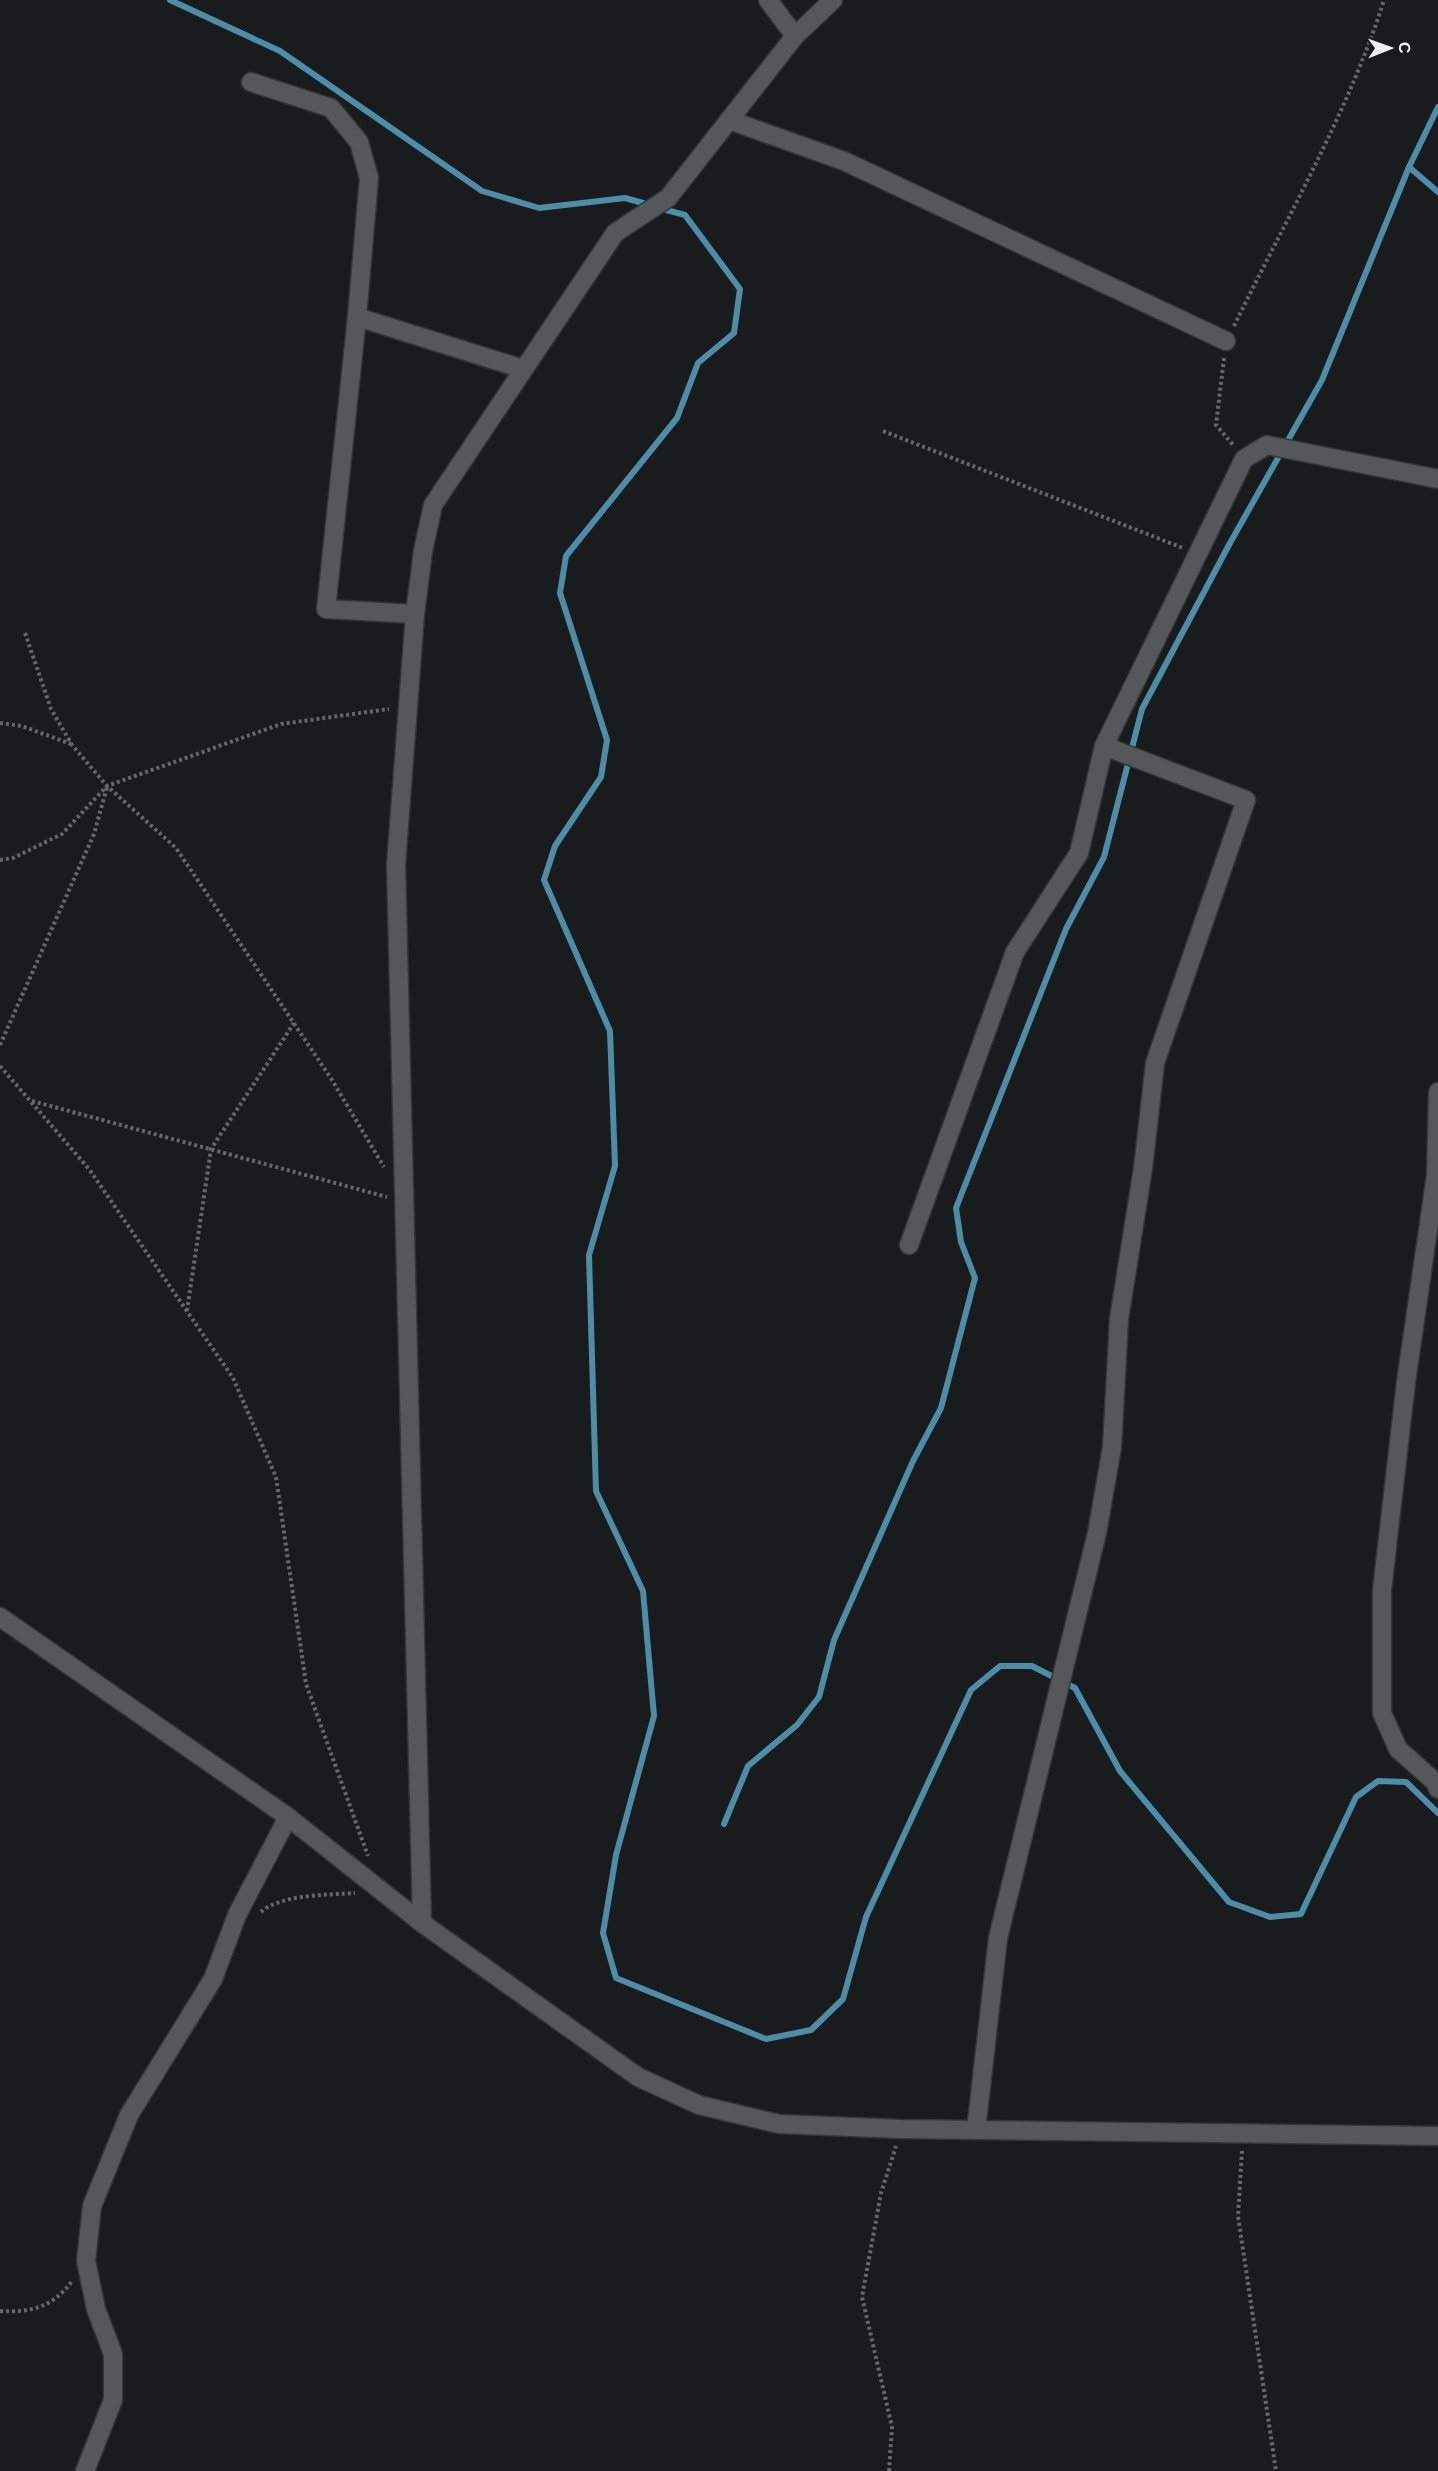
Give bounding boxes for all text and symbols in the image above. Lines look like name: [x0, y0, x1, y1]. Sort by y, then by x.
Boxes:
north arrow: [1360, 18, 1420, 78]
text: С: [1396, 42, 1413, 54]

